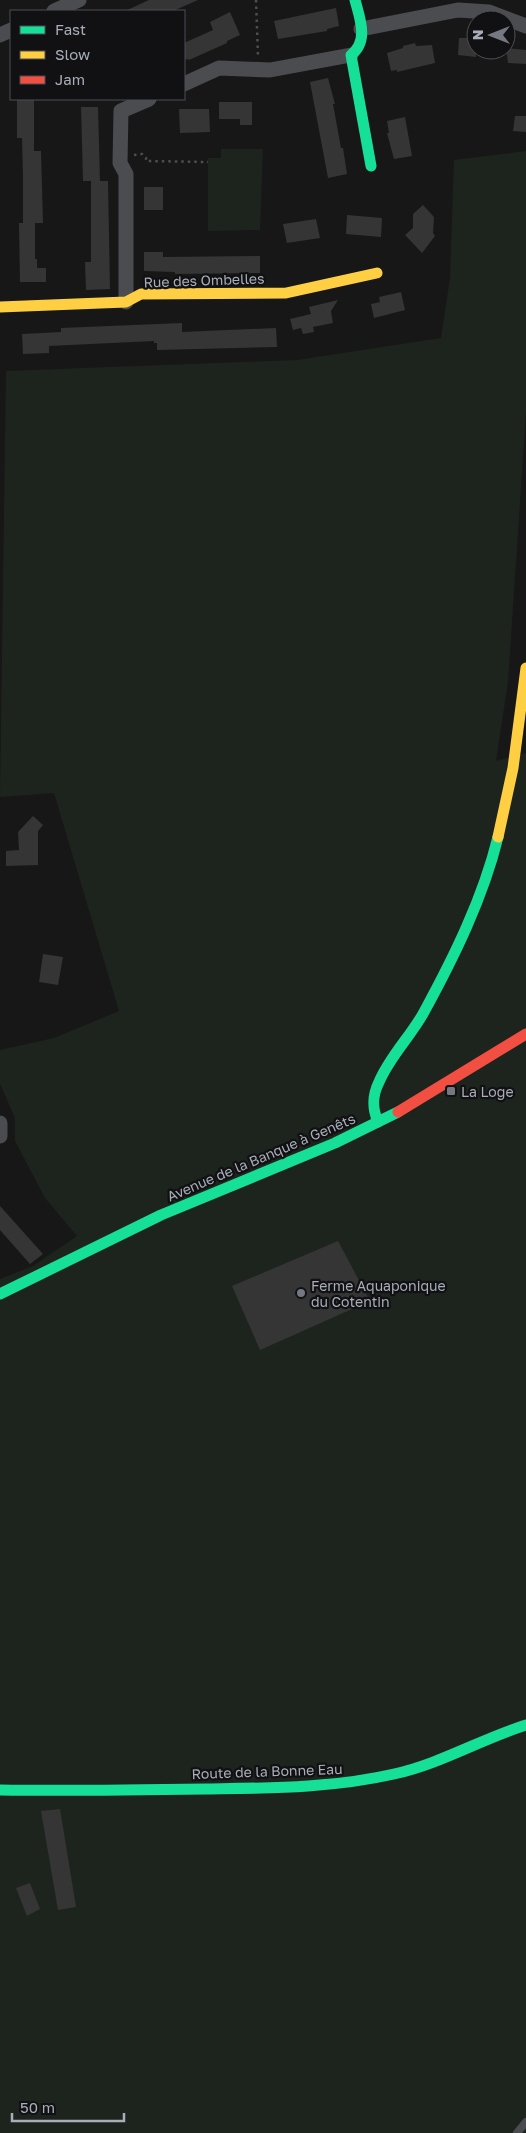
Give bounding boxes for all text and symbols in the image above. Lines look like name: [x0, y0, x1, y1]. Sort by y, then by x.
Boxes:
legend: [10, 10, 185, 100]
north arrow: [466, 10, 516, 60]
text: Fast: [55, 20, 86, 38]
text: N: [469, 30, 486, 40]
text: Slow: [55, 45, 90, 63]
text: Jam: [55, 70, 85, 88]
street label: Rue des Ombelles: [143, 269, 265, 291]
place label: La Loge: [461, 1083, 514, 1100]
marker: La Loge: [445, 1085, 457, 1097]
street label: Avenue de la Banque à Genêts: [164, 1110, 358, 1204]
place label: Ferme Aquaponique du Cotentin: [311, 1277, 446, 1310]
marker: Ferme Aquaponique du Cotentin: [295, 1287, 307, 1299]
street label: Route de la Bonne Eau: [191, 1760, 343, 1782]
scale bar: [12, 2090, 125, 2122]
text: 50 m: [20, 2098, 55, 2116]

